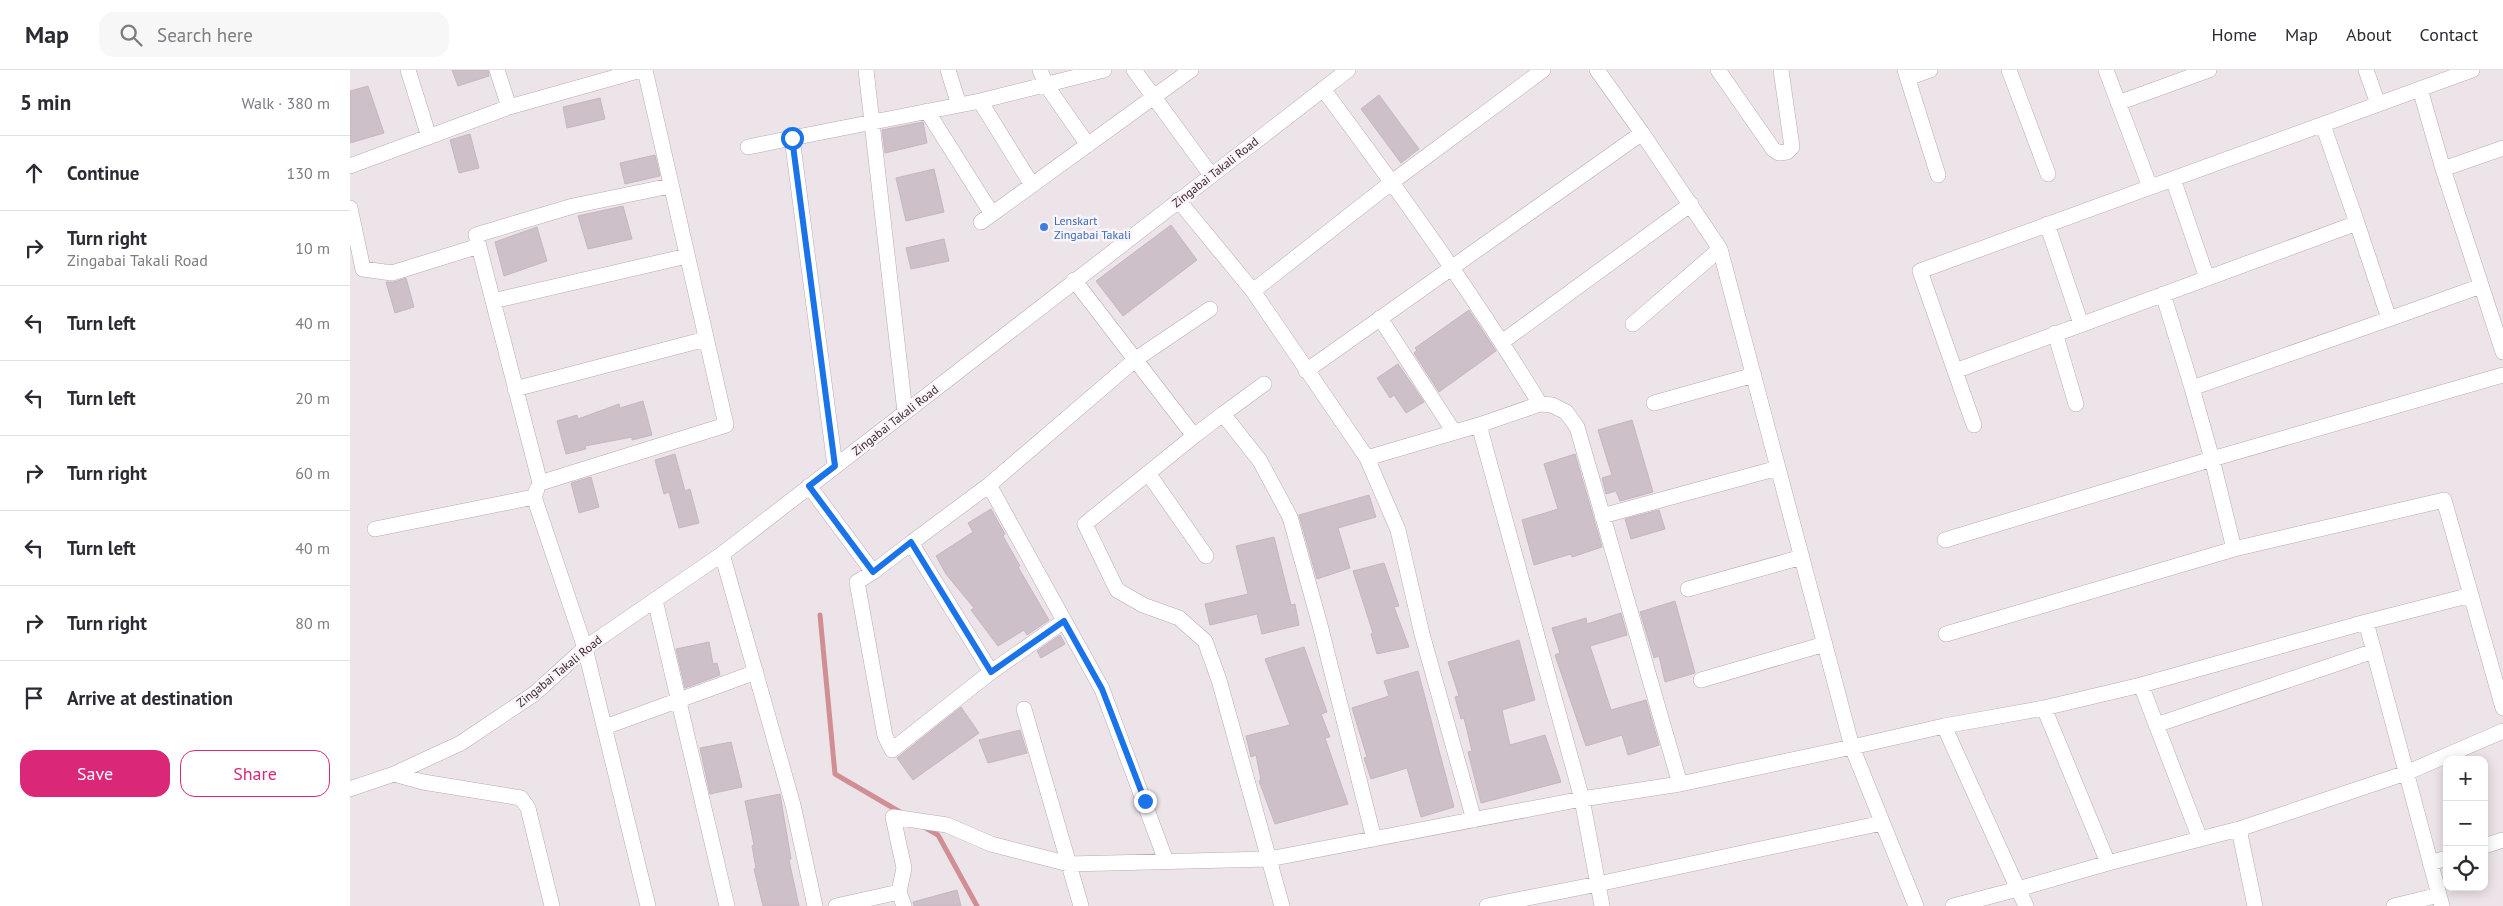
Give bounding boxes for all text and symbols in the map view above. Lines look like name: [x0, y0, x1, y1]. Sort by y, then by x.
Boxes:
search box: [99, 12, 449, 57]
text: Map: [25, 19, 69, 50]
icon: search: [117, 21, 145, 49]
text: Search here: [157, 23, 253, 47]
text: Home: [2211, 23, 2257, 46]
text: Map: [2285, 23, 2318, 46]
text: About: [2346, 23, 2392, 46]
text: Contact: [2420, 23, 2478, 46]
text: 5 min: [20, 89, 71, 116]
text: Walk · 380 m: [241, 93, 330, 113]
route start: [781, 127, 804, 150]
street label: Zingabai Takali Road: [1169, 134, 1261, 210]
icon: ahead: [20, 159, 48, 187]
text: Continue: [67, 161, 139, 185]
text: 130 m: [287, 163, 330, 183]
place label: Lenskart Zingabai Takali: [1054, 213, 1131, 242]
marker: Lenskart Zingabai Takali: [1038, 221, 1050, 233]
text: Turn right: [67, 226, 147, 250]
icon: right: [20, 234, 48, 262]
text: 10 m: [295, 238, 330, 258]
text: Zingabai Takali Road: [67, 250, 208, 270]
icon: left: [20, 309, 48, 337]
text: Turn left: [67, 311, 136, 335]
text: 40 m: [295, 313, 330, 333]
street label: Zingabai Takali Road: [849, 382, 941, 458]
icon: left: [20, 384, 48, 412]
text: Turn left: [67, 386, 136, 410]
text: 20 m: [295, 388, 330, 408]
icon: right: [20, 459, 48, 487]
text: Turn right: [67, 461, 147, 485]
text: 60 m: [295, 463, 330, 483]
icon: left: [20, 534, 48, 562]
text: Turn left: [67, 536, 136, 560]
text: 40 m: [295, 538, 330, 558]
icon: right: [20, 609, 48, 637]
text: Turn right: [67, 611, 147, 635]
text: 80 m: [295, 613, 330, 633]
street label: Zingabai Takali Road: [513, 632, 605, 710]
icon: arrive: [20, 684, 48, 712]
text: Arrive at destination: [67, 686, 233, 710]
button: Save: [20, 750, 170, 797]
button: Share: [180, 750, 330, 797]
map controls: [2443, 756, 2488, 891]
button: +: [2443, 756, 2488, 801]
route end: [1134, 790, 1157, 813]
button: −: [2443, 801, 2488, 846]
button: locate: [2443, 846, 2488, 891]

